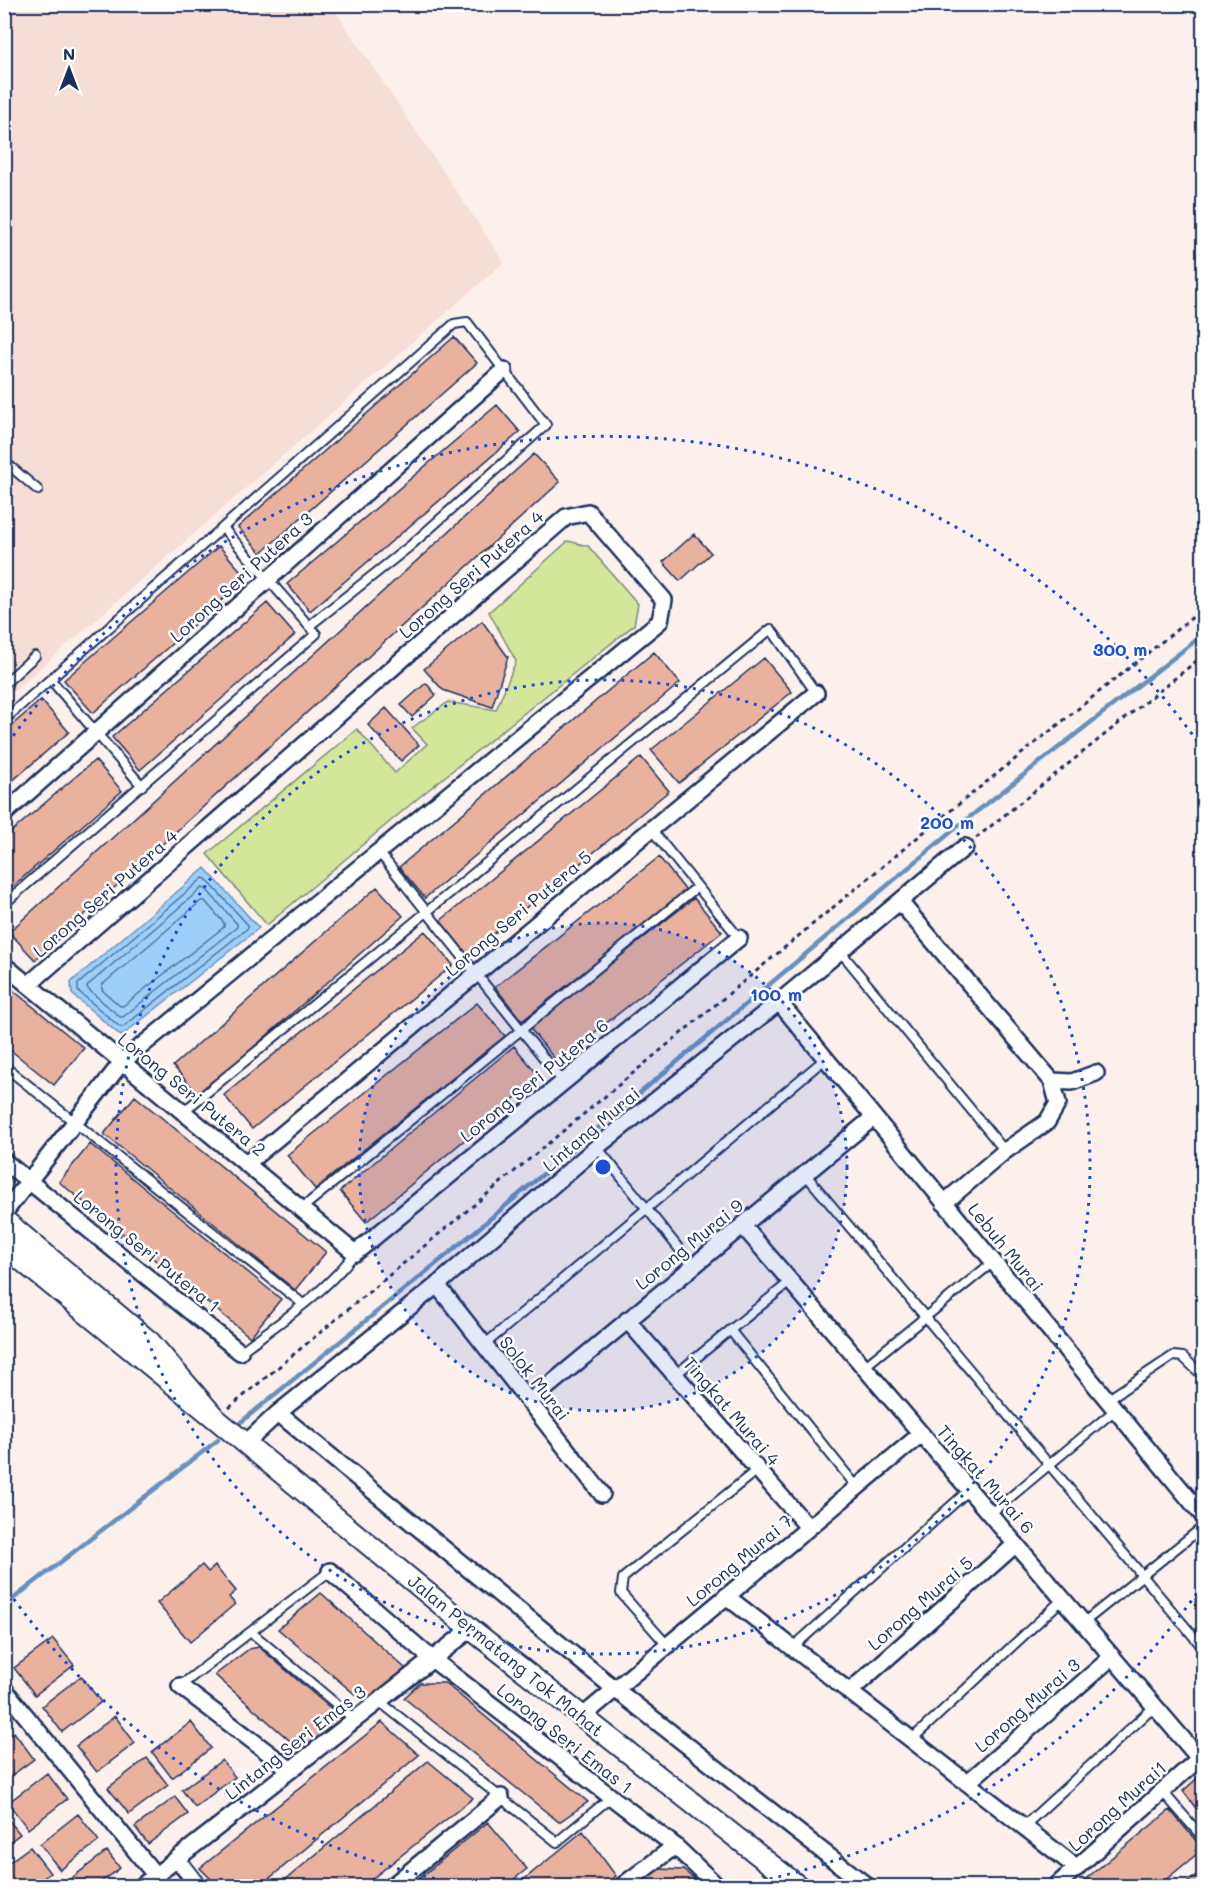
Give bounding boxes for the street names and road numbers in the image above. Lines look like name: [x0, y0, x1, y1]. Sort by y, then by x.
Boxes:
street label: Lorong Seri Putera 4: [394, 504, 549, 643]
street label: Lorong Seri Putera 3: [165, 506, 317, 648]
street label: Lorong Seri Putera 4: [28, 823, 183, 962]
street label: Lorong Seri Putera 5: [440, 845, 596, 981]
street label: Lorong Seri Putera 6: [455, 1013, 613, 1147]
street label: Lorong Seri Putera 2: [113, 1027, 271, 1161]
street label: Lintang Murai: [537, 1081, 645, 1177]
street label: Lorong Seri Putera 1: [69, 1185, 225, 1317]
street label: Lorong Murai 9: [630, 1193, 748, 1295]
street label: Lebuh Murai: [963, 1198, 1049, 1296]
street label: Solok Murai: [494, 1331, 576, 1425]
street label: Tingkat Murai 4: [678, 1352, 786, 1471]
street label: Tingkat Murai 6: [932, 1419, 1040, 1539]
street label: Lorong Murai 7: [681, 1508, 797, 1612]
street label: Lorong Murai 5: [862, 1551, 978, 1655]
street label: Jalan Permatang Tok Mahat: [403, 1568, 609, 1742]
street label: Lorong Murai 3: [969, 1653, 1085, 1757]
street label: Lorong Seri Emas 1: [492, 1677, 638, 1799]
street label: Lintang Seri Emas 3: [220, 1679, 370, 1805]
street label: Lorong Murai1: [1063, 1756, 1171, 1856]

